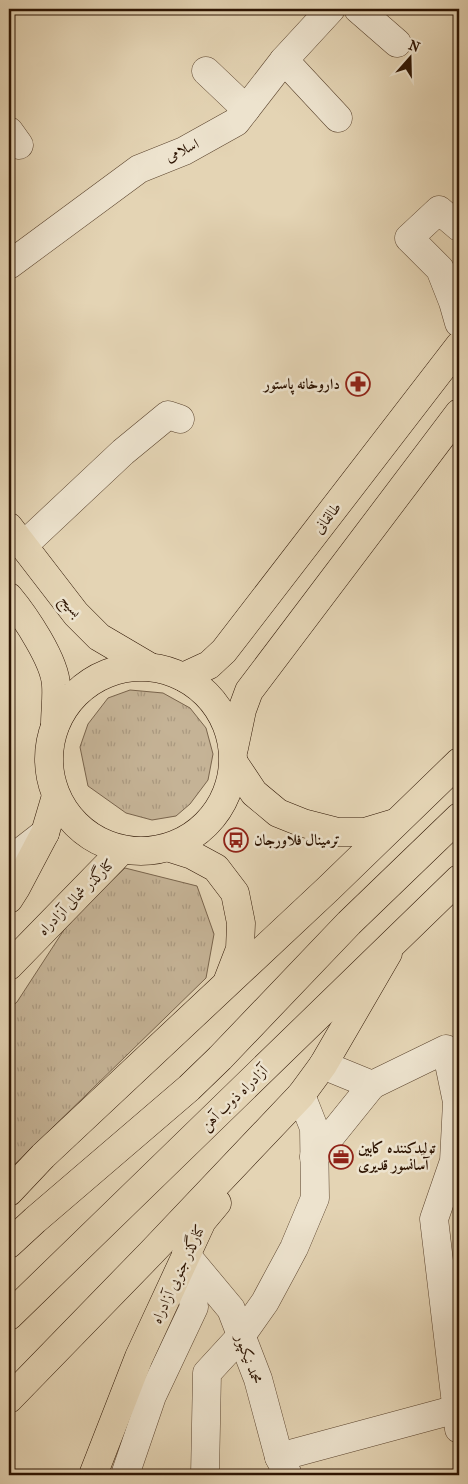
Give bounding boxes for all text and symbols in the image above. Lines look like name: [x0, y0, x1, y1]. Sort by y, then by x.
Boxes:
north arrow: [386, 32, 436, 82]
text: N: [406, 36, 423, 56]
street label: اسلامی: [162, 134, 202, 166]
pharmacy icon: داروخانه پاستور: [345, 371, 371, 397]
place label: داروخانه پاستور: [262, 375, 340, 395]
street label: طالقانی: [309, 499, 345, 537]
street label: بسیج: [53, 591, 86, 625]
bus stop icon: ترمینال فلاورجان: [223, 827, 249, 853]
place label: ترمینال فلاورجان: [254, 831, 340, 849]
street label: کنارگذر شمالی آزادراه: [33, 854, 118, 939]
street label: آزادراه ذوب آهن: [197, 1060, 273, 1135]
place label: تولیدکننده کابین آسانسور قدیری: [358, 1139, 436, 1174]
office icon: تولیدکننده کابین آسانسور قدیری: [328, 1144, 354, 1170]
street label: کنارگذر جنوبی آزادراه: [145, 1221, 211, 1327]
street label: محمد نیکپور: [230, 1330, 266, 1387]

